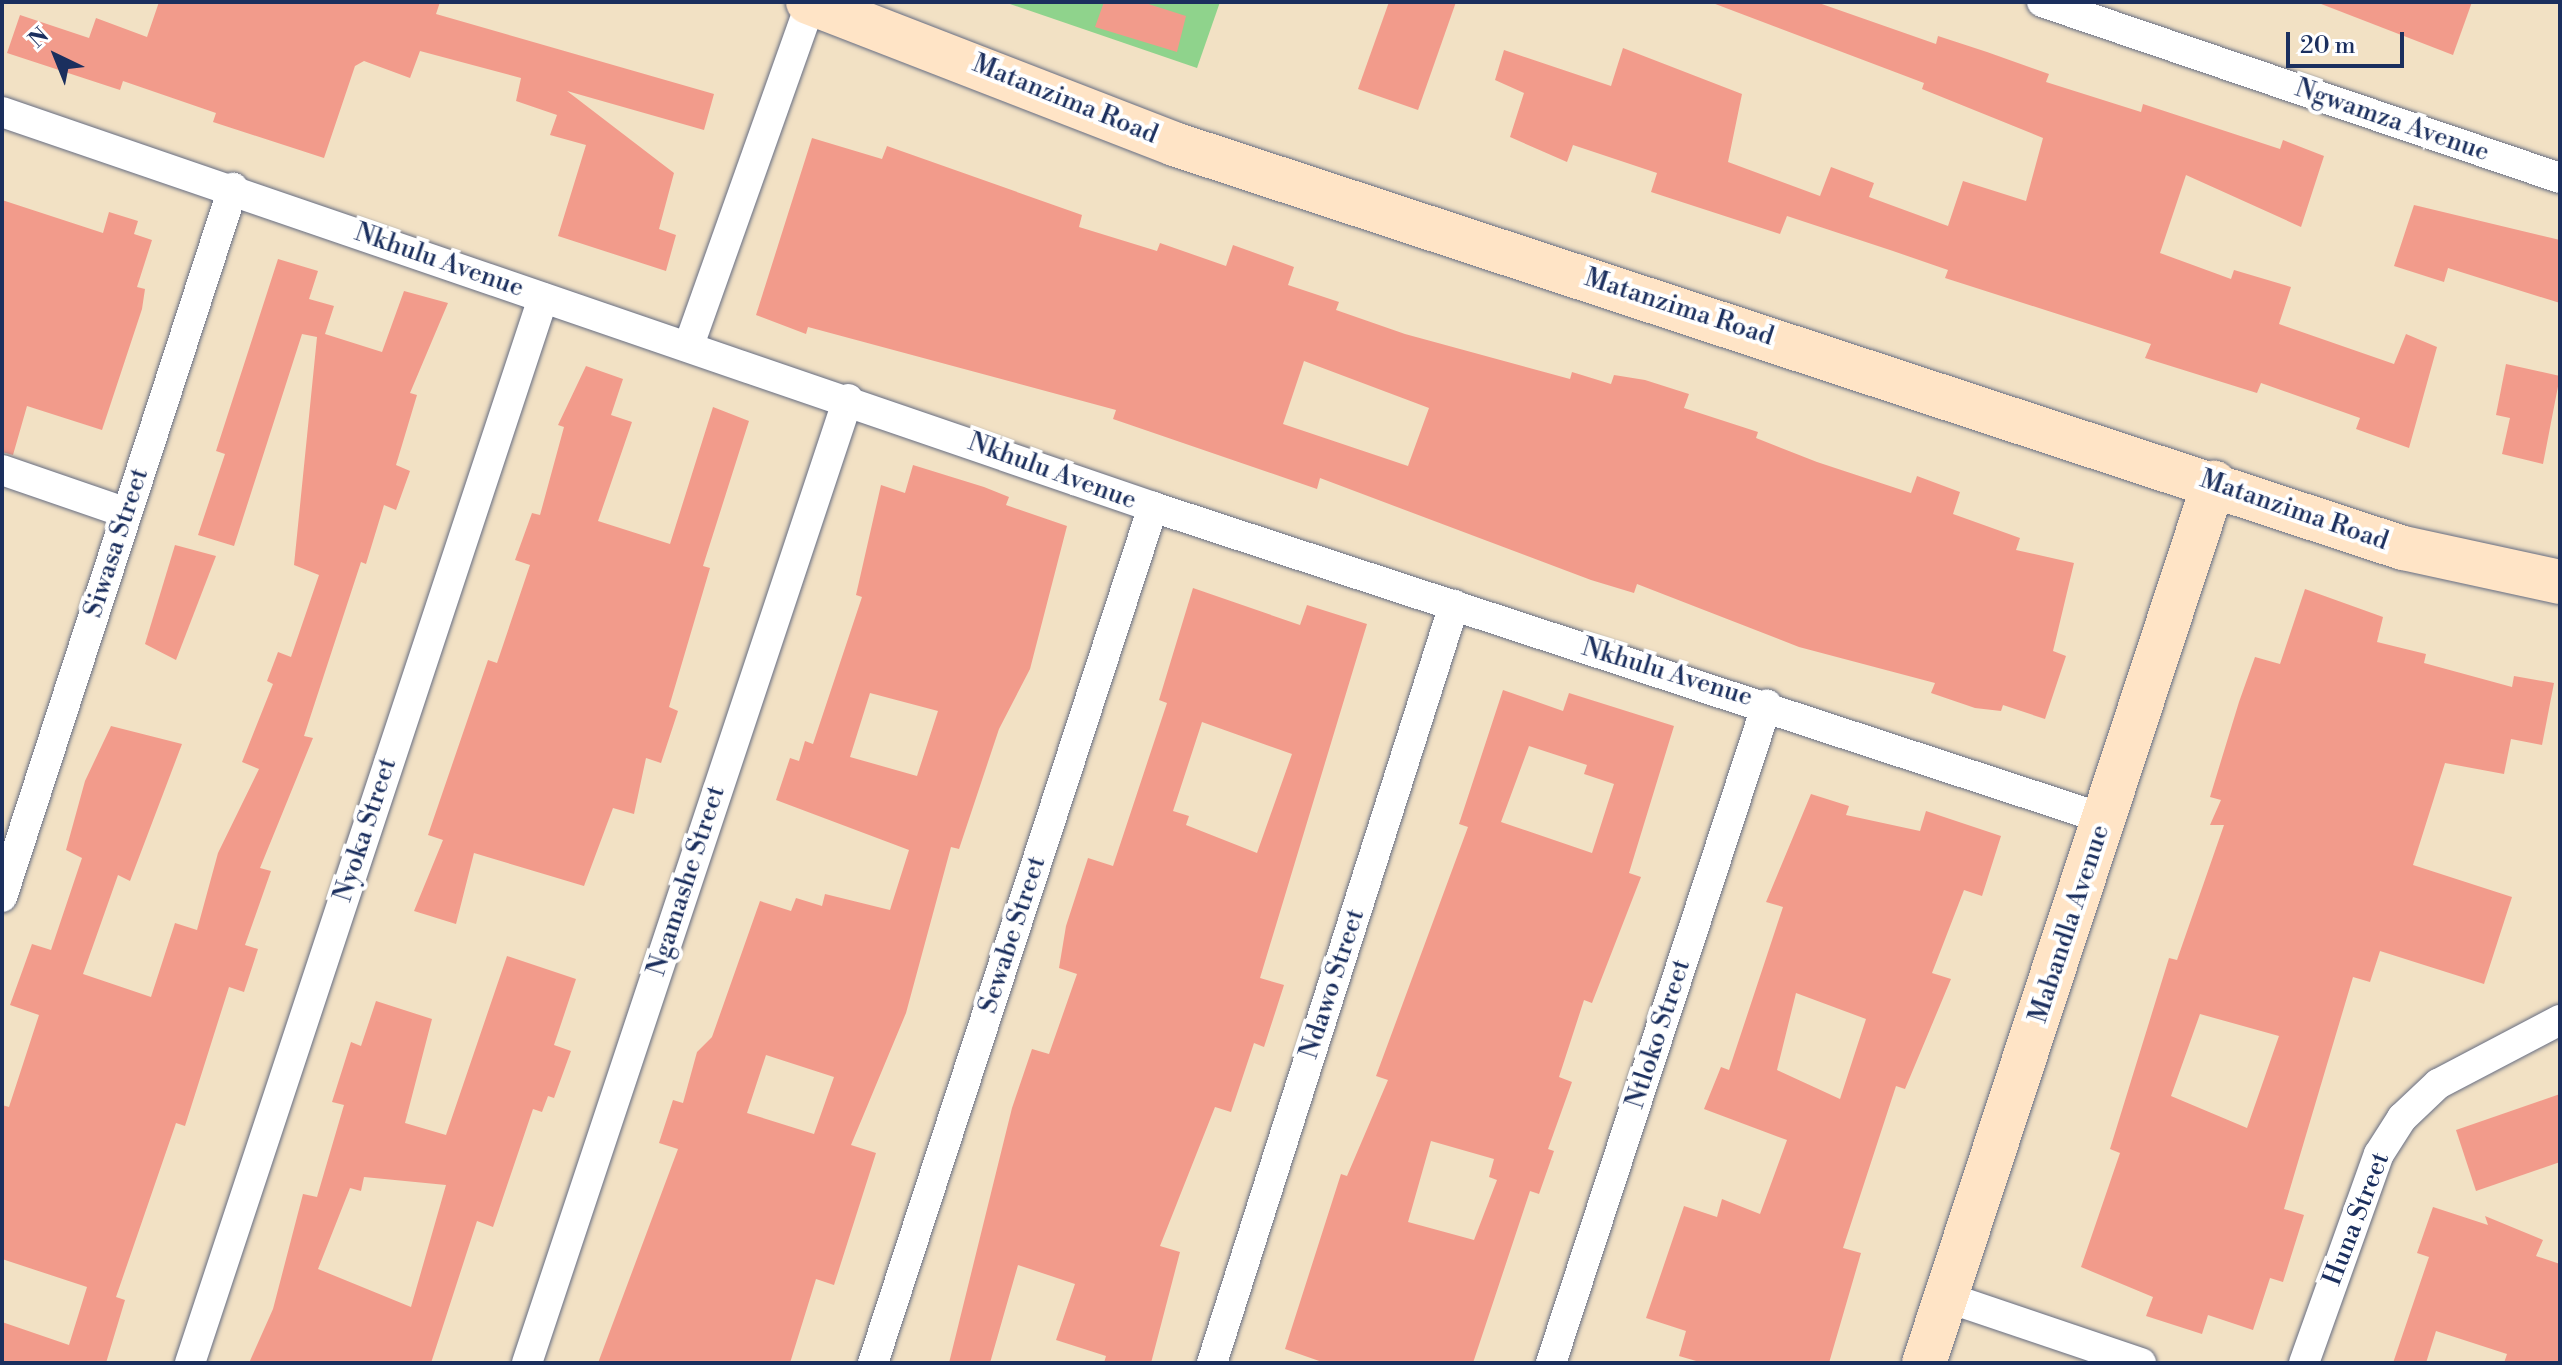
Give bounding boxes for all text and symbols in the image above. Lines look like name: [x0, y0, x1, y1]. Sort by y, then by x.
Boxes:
north arrow: [16, 16, 96, 96]
scale bar: [2290, 16, 2408, 66]
text: N: [24, 22, 55, 54]
text: 20 m: [2300, 31, 2356, 61]
street label: Matanzima Road: [968, 49, 1162, 151]
street label: Ngwamza Avenue: [2291, 73, 2493, 169]
street label: Nkhulu Avenue: [350, 217, 528, 305]
street label: Matanzima Road: [1580, 263, 1778, 353]
street label: Nkhulu Avenue: [964, 427, 1140, 517]
street label: Siwasa Street: [78, 464, 156, 622]
street label: Matanzima Road: [2196, 464, 2392, 558]
street label: Nkhulu Avenue: [1578, 632, 1756, 714]
street label: Nyoka Street: [328, 754, 404, 906]
street label: Ngamashe Street: [642, 782, 732, 980]
street label: Mabandla Avenue: [2023, 821, 2117, 1027]
street label: Sewabe Street: [973, 853, 1053, 1017]
street label: Ndawo Street: [1294, 905, 1372, 1063]
street label: Ntloko Street: [1620, 955, 1698, 1113]
street label: Huna Street: [2317, 1148, 2397, 1290]

